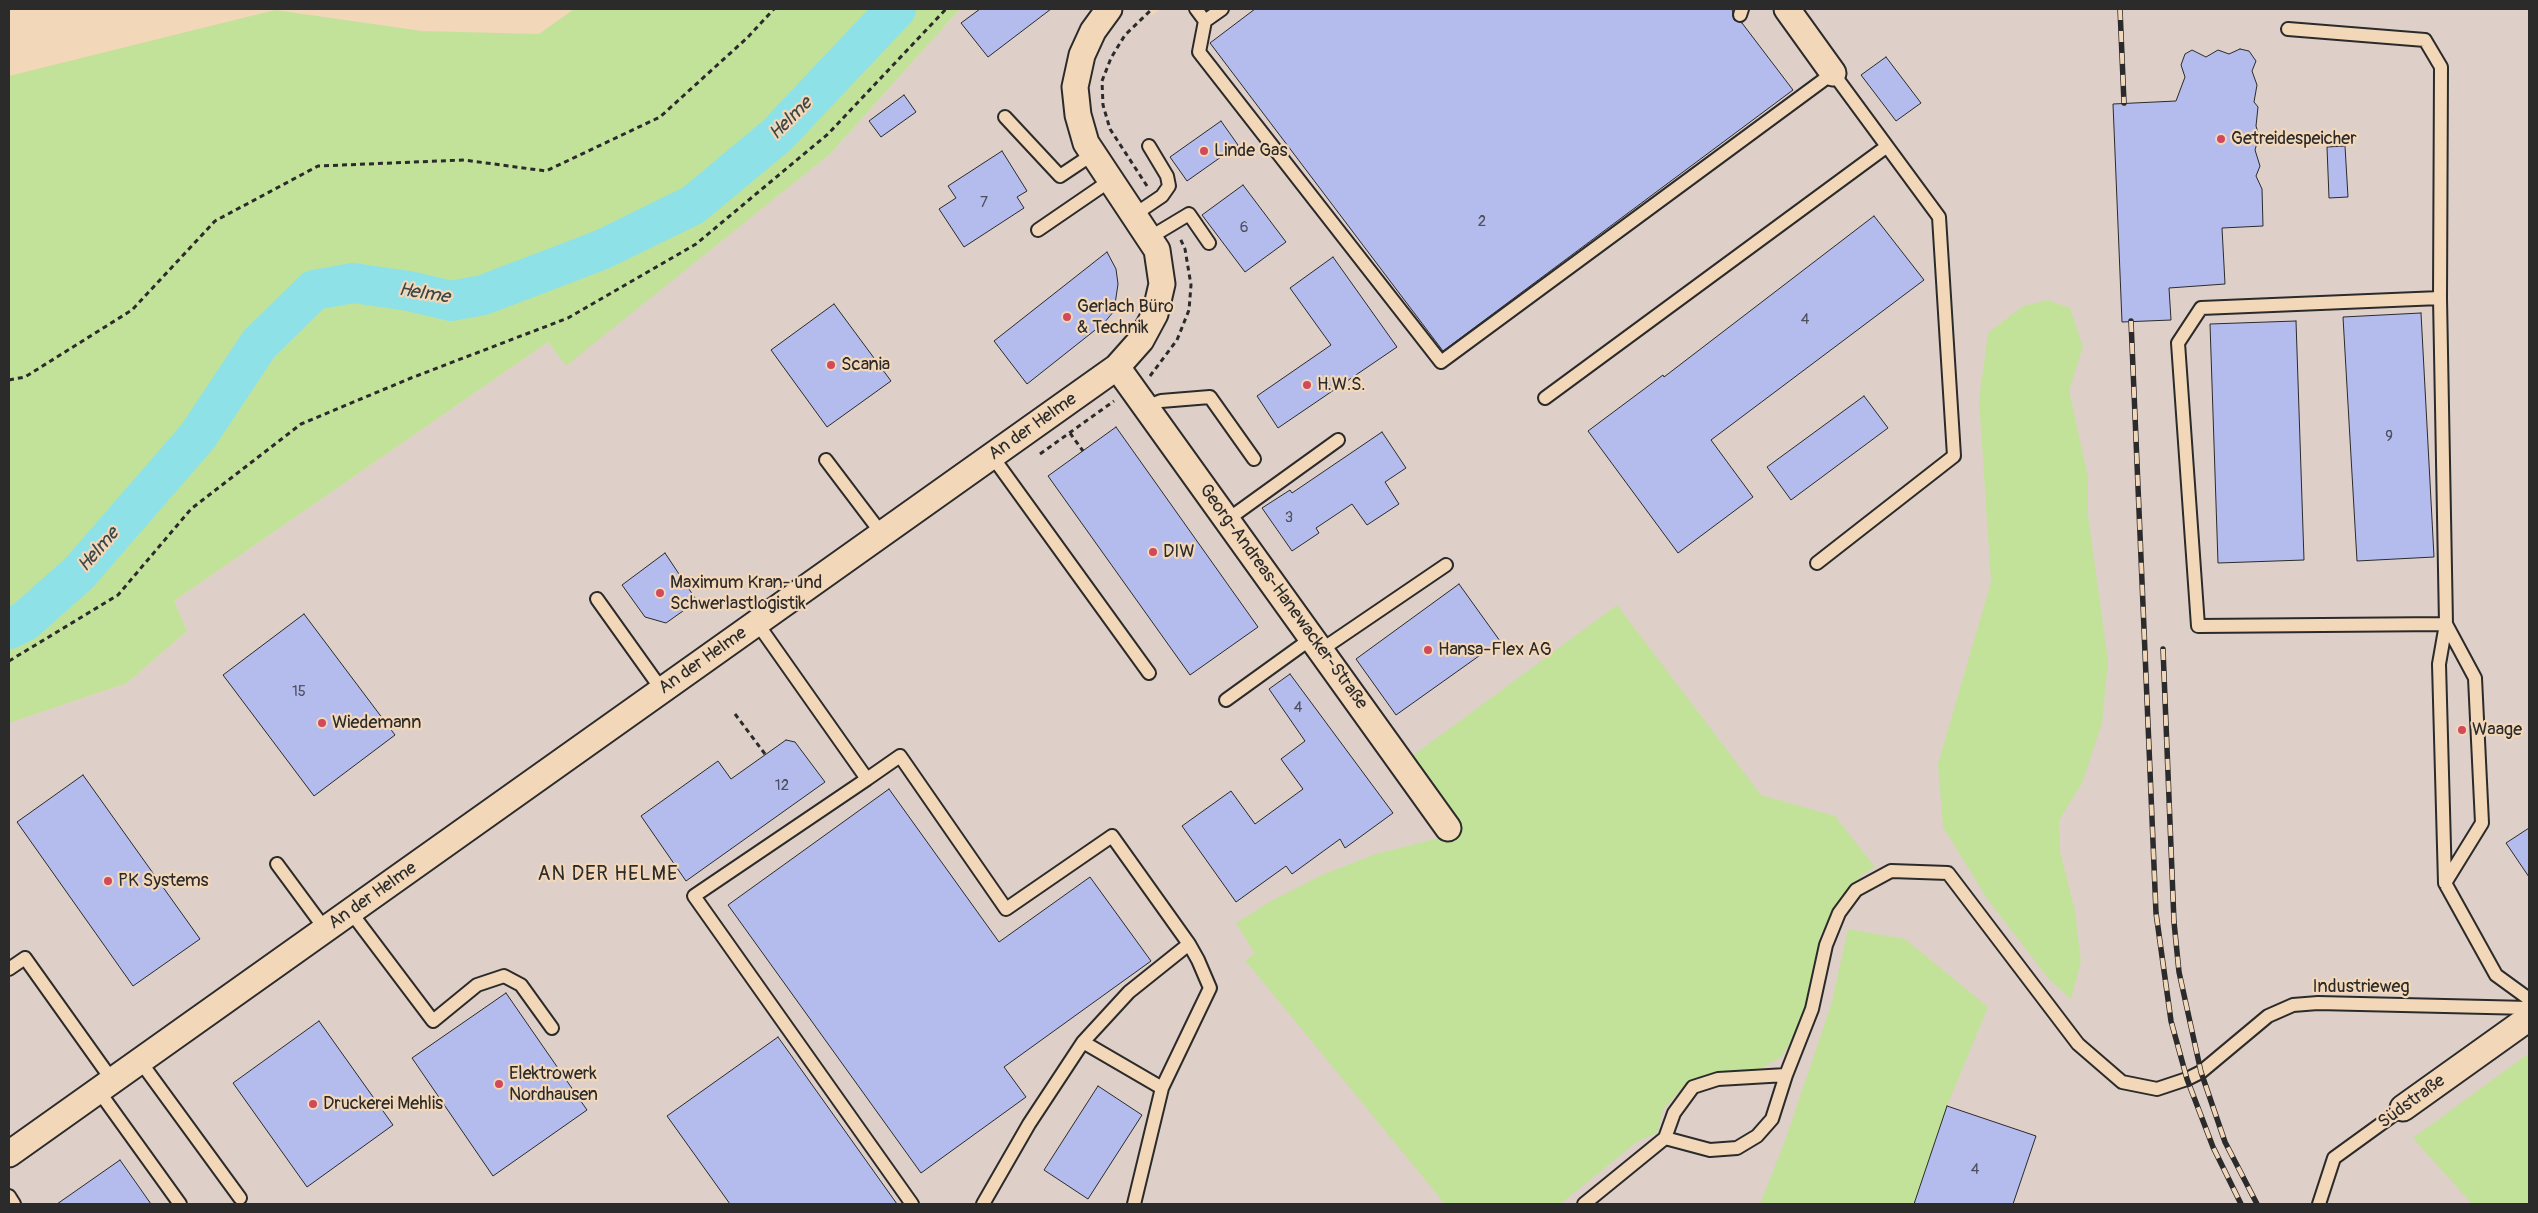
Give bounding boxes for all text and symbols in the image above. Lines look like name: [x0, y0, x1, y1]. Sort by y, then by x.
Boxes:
water label: Helme: [765, 93, 817, 145]
place label: Getreidespeicher: [2231, 128, 2357, 150]
marker: Getreidespeicher: [2215, 133, 2227, 145]
place label: Linde Gas: [1214, 140, 1287, 162]
marker: Linde Gas: [1198, 145, 1210, 157]
house number: 7: [980, 194, 988, 212]
house number: 2: [1478, 213, 1486, 231]
house number: 6: [1240, 219, 1248, 237]
water label: Helme: [397, 279, 451, 309]
place label: Gerlach Büro & Technik: [1077, 296, 1174, 338]
marker: Gerlach Büro & Technik: [1061, 311, 1073, 323]
house number: 4: [1801, 311, 1809, 329]
place label: Scania: [841, 354, 890, 376]
marker: Scania: [825, 359, 837, 371]
place label: H.W.S.: [1317, 374, 1366, 396]
marker: H.W.S.: [1301, 379, 1313, 391]
street label: An der Helme: [985, 389, 1081, 465]
house number: 9: [2385, 428, 2393, 446]
street label: Georg-Andreas-Hanewacker-Straße: [1194, 480, 1372, 714]
house number: 3: [1285, 509, 1293, 527]
water label: Helme: [74, 523, 124, 577]
place label: DIW: [1163, 541, 1195, 563]
marker: DIW: [1147, 546, 1159, 558]
place label: Maximum Kran- und Schwerlastlogistik: [670, 572, 822, 614]
marker: Maximum Kran- und Schwerlastlogistik: [654, 587, 666, 599]
street label: An der Helme: [655, 623, 751, 699]
place label: Hansa-Flex AG: [1438, 639, 1552, 661]
marker: Hansa-Flex AG: [1422, 644, 1434, 656]
house number: 15: [292, 683, 306, 701]
house number: 4: [1294, 699, 1302, 717]
place label: Wiedemann: [332, 712, 421, 734]
marker: Wiedemann: [316, 717, 328, 729]
place label: Waage: [2472, 719, 2522, 741]
marker: Waage: [2456, 724, 2468, 736]
house number: 12: [775, 777, 789, 795]
street label: An der Helme: [325, 858, 421, 934]
district label: AN DER HELME: [536, 863, 680, 887]
place label: PK Systems: [118, 870, 209, 892]
marker: PK Systems: [102, 875, 114, 887]
street label: Industrieweg: [2312, 976, 2410, 998]
place label: Elektrowerk Nordhausen: [509, 1063, 598, 1106]
street label: Südstraße: [2374, 1071, 2450, 1133]
marker: Elektrowerk Nordhausen: [493, 1078, 505, 1090]
place label: Druckerei Mehlis: [323, 1093, 443, 1115]
marker: Druckerei Mehlis: [307, 1098, 319, 1110]
house number: 4: [1971, 1161, 1979, 1179]

